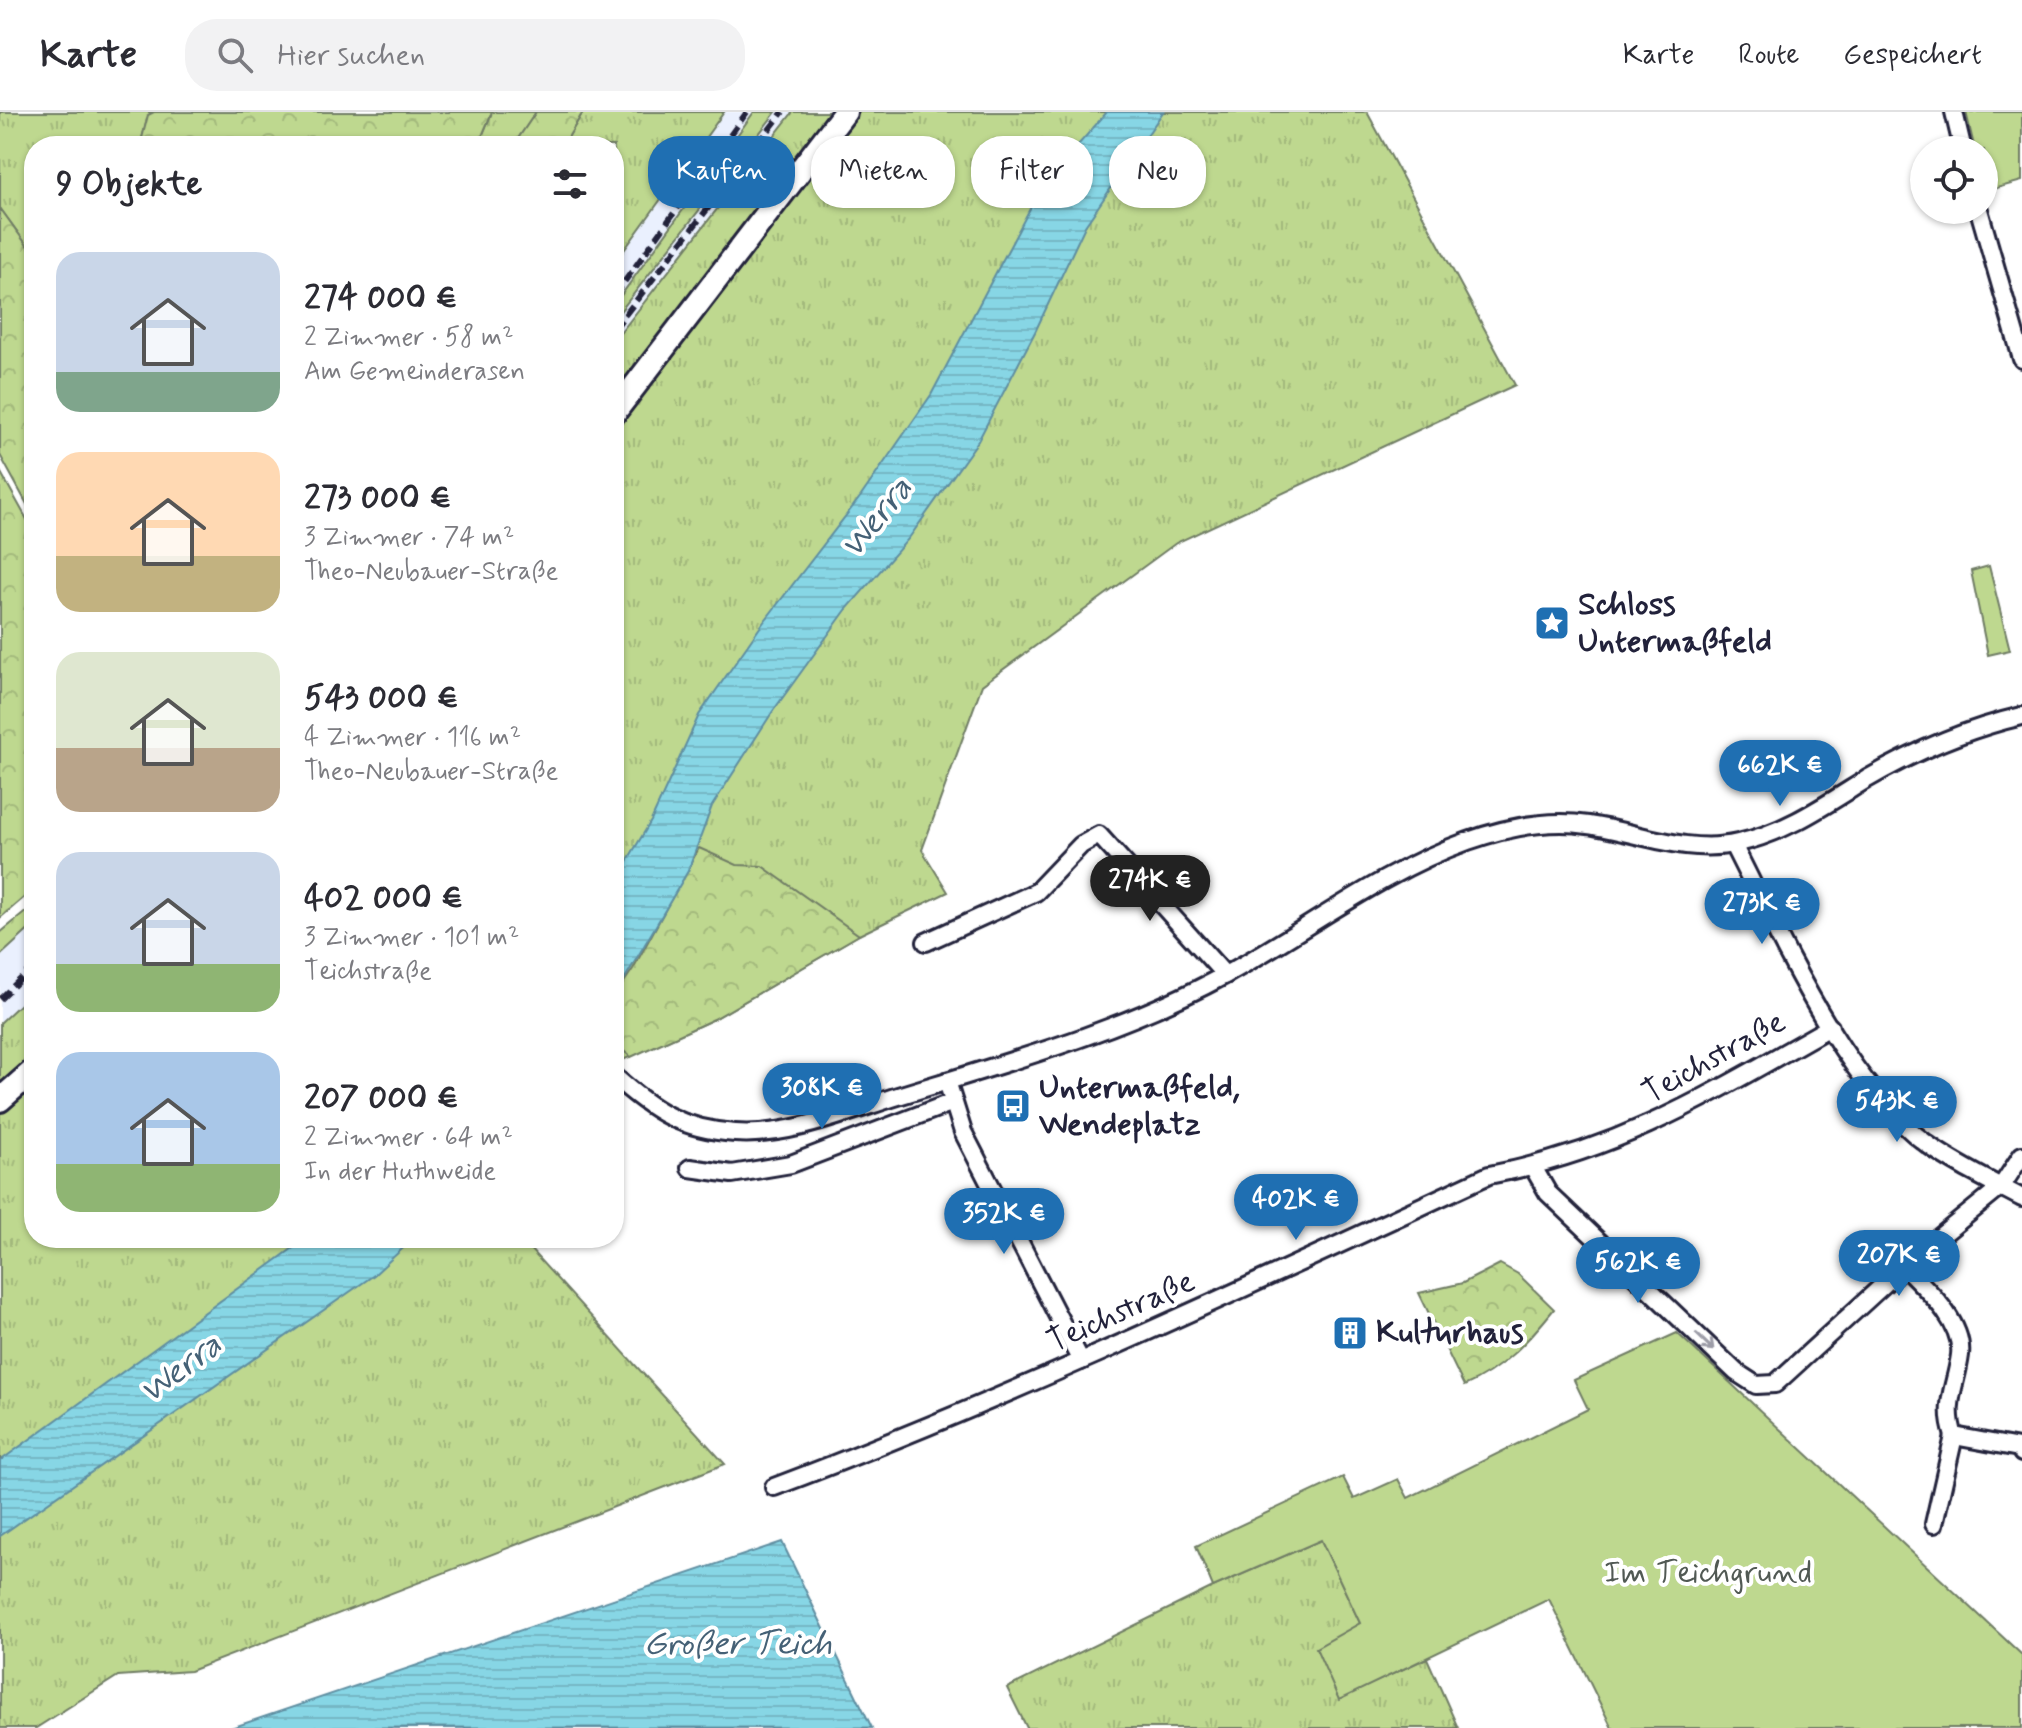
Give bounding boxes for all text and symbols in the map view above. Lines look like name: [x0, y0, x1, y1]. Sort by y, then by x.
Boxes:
search box: [185, 19, 745, 91]
text: Karte: [40, 31, 137, 80]
icon: search: [213, 33, 257, 77]
text: Hier suchen: [277, 36, 425, 75]
text: Karte: [1623, 37, 1694, 74]
text: Route: [1738, 37, 1799, 74]
text: Gespeichert: [1843, 37, 1982, 74]
chip: Kaufen: [648, 136, 795, 208]
chip: Mieten: [811, 136, 955, 208]
chip: Filter: [971, 136, 1093, 208]
chip: Neu: [1109, 136, 1206, 208]
map controls: [1910, 136, 1998, 224]
button: locate: [1910, 136, 1998, 224]
text: 9 Objekte: [56, 162, 202, 207]
icon: filters: [548, 162, 592, 206]
text: 274 000 €: [304, 276, 457, 321]
icon: home: [120, 284, 216, 380]
text: 2 Zimmer · 58 m²: [304, 321, 513, 355]
text: Am Gemeinderasen: [304, 355, 525, 389]
water label: Werra: [831, 468, 924, 568]
text: 273 000 €: [304, 476, 451, 521]
icon: home: [120, 484, 216, 580]
text: 3 Zimmer · 74 m²: [304, 521, 514, 555]
text: Theo-Neubauer-Straße: [304, 555, 558, 589]
place label: Schloss Untermaßfeld: [1578, 584, 1772, 663]
place icon: Schloss Untermaßfeld: [1533, 604, 1571, 642]
text: 543 000 €: [304, 676, 459, 721]
icon: home: [120, 684, 216, 780]
text: 4 Zimmer · 116 m²: [304, 721, 521, 755]
pin: 662K €: [1715, 740, 1845, 808]
text: 662K €: [1737, 749, 1823, 783]
text: Theo-Neubauer-Straße: [304, 755, 558, 789]
pin: 274K €: [1085, 855, 1215, 923]
text: 274K €: [1108, 864, 1192, 898]
text: 402 000 €: [304, 876, 463, 921]
pin: 273K €: [1697, 878, 1827, 946]
icon: home: [120, 884, 216, 980]
text: 273K €: [1723, 887, 1801, 921]
text: 3 Zimmer · 101 m²: [304, 921, 519, 955]
text: Teichstraße: [304, 955, 432, 989]
street label: Teichstraße: [1635, 1001, 1793, 1115]
pin: 308K €: [757, 1063, 887, 1131]
place label: Untermaßfeld, Wendeplatz: [1039, 1067, 1240, 1146]
text: 308K €: [780, 1072, 864, 1106]
text: 207 000 €: [304, 1076, 459, 1121]
pin: 543K €: [1832, 1076, 1962, 1144]
icon: home: [120, 1084, 216, 1180]
text: 543K €: [1855, 1085, 1939, 1119]
bus stop icon: Untermaßfeld, Wendeplatz: [994, 1087, 1032, 1125]
text: 2 Zimmer · 64 m²: [304, 1121, 513, 1155]
text: In der Huthweide: [304, 1155, 496, 1189]
pin: 402K €: [1231, 1174, 1361, 1242]
text: 402K €: [1252, 1183, 1340, 1217]
pin: 352K €: [939, 1188, 1069, 1256]
text: 352K €: [962, 1197, 1046, 1231]
pin: 207K €: [1834, 1230, 1964, 1298]
pin: 562K €: [1573, 1237, 1703, 1305]
text: 207K €: [1857, 1239, 1941, 1273]
text: 562K €: [1594, 1246, 1682, 1280]
street label: Teichstraße: [1041, 1261, 1201, 1363]
place label: Kulturhaus: [1376, 1312, 1524, 1354]
building icon: Kulturhaus: [1331, 1314, 1369, 1352]
water label: Werra: [131, 1323, 231, 1415]
one-way arrow: [1695, 1332, 1714, 1351]
park label: Im Teichgrund: [1604, 1552, 1812, 1594]
water label: Großer Teich: [644, 1622, 832, 1667]

